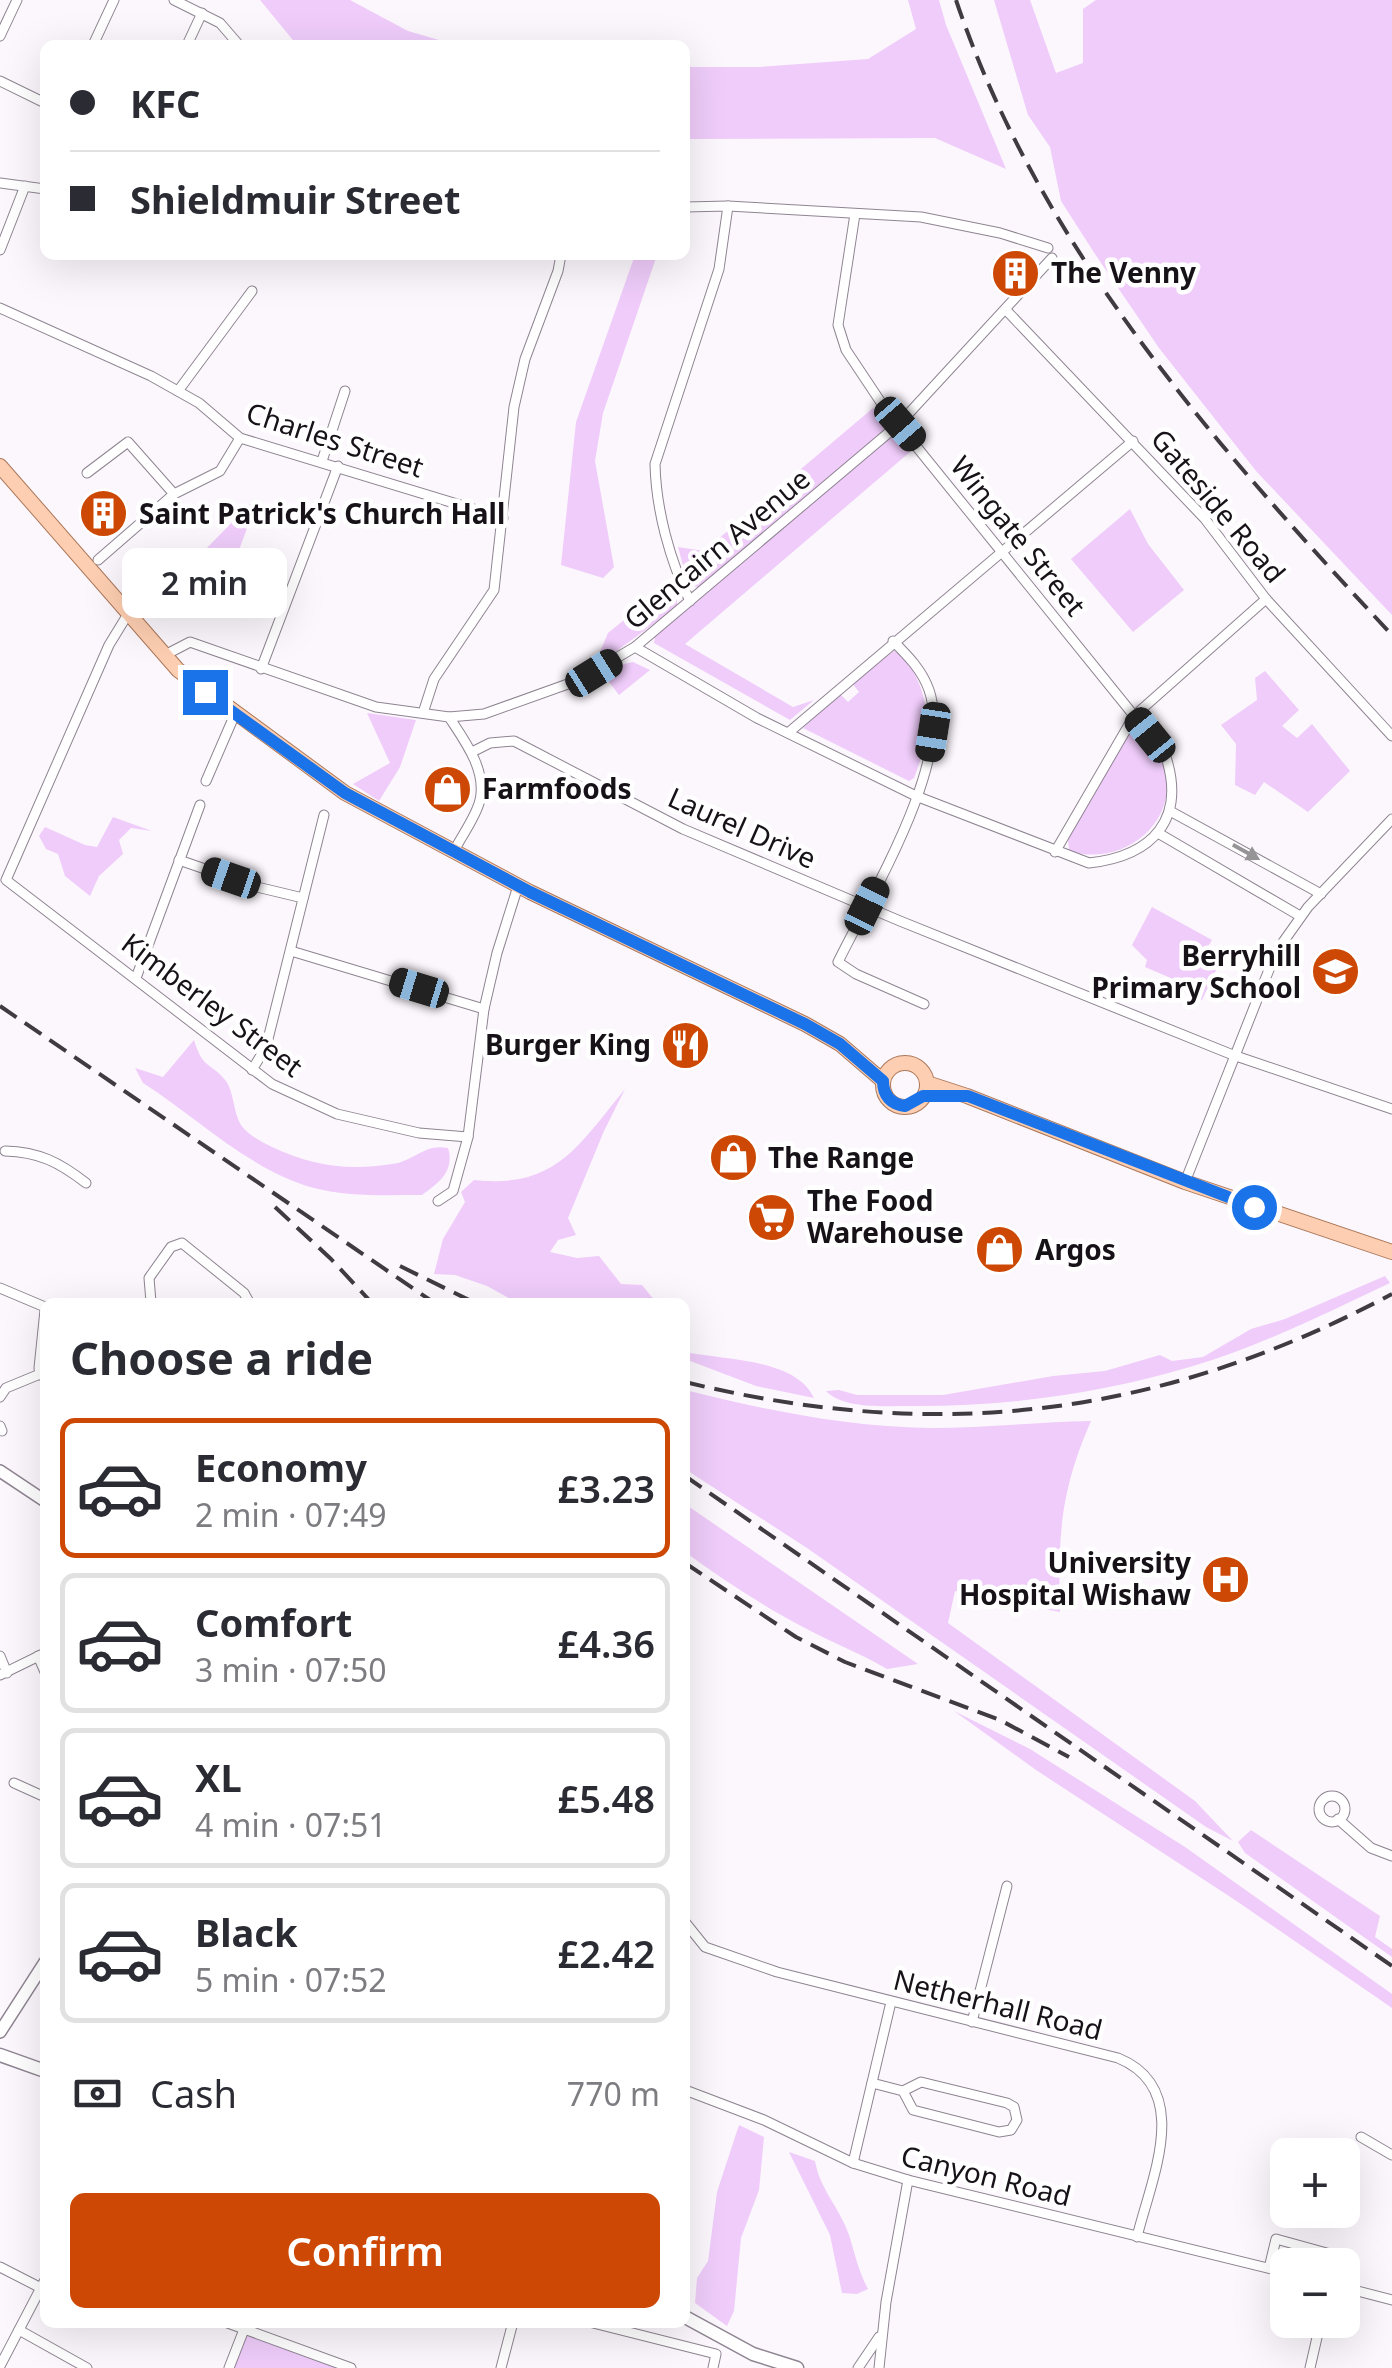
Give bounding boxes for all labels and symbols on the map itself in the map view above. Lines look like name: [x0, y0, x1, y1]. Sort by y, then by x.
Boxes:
building icon: The Venny: [990, 247, 1042, 299]
place label: The Venny: [1051, 253, 1196, 291]
car: [869, 392, 931, 456]
street label: Charles Street: [242, 393, 429, 486]
street label: Gateside Road: [1143, 420, 1294, 590]
street label: Wingate Street: [943, 448, 1095, 623]
street label: Glencairn Avenue: [615, 459, 817, 637]
building icon: Saint Patrick's Church Hall: [78, 488, 130, 540]
place label: Saint Patrick's Church Hall: [139, 494, 505, 532]
callout: 2 min: [122, 547, 288, 617]
car: [561, 644, 627, 702]
route end: [183, 670, 228, 715]
car: [913, 700, 953, 764]
car: [1119, 702, 1181, 768]
shop icon: Farmfoods: [421, 763, 473, 815]
place label: Farmfoods: [482, 769, 632, 807]
street label: Laurel Drive: [662, 778, 822, 877]
one-way arrow: [1232, 843, 1260, 861]
car: [198, 854, 264, 902]
car: [840, 872, 894, 940]
street label: Kimberley Street: [114, 924, 311, 1085]
place label: Berryhill Primary School: [1091, 936, 1301, 1006]
school or university icon: Berryhill Primary School: [1310, 946, 1362, 998]
car: [386, 965, 452, 1011]
restaurant icon: Burger King: [660, 1019, 712, 1071]
place label: Burger King: [485, 1025, 651, 1063]
shop icon: The Range: [707, 1132, 759, 1184]
place label: The Range: [768, 1138, 914, 1176]
place label: The Food Warehouse: [807, 1181, 964, 1251]
route start: [1232, 1185, 1277, 1230]
supermarket icon: The Food Warehouse: [746, 1191, 798, 1243]
shop icon: Argos: [974, 1224, 1026, 1276]
place label: Argos: [1035, 1230, 1116, 1268]
place label: University Hospital Wishaw: [959, 1543, 1191, 1613]
hospital icon: University Hospital Wishaw: [1200, 1553, 1252, 1605]
street label: Netherhall Road: [890, 1960, 1107, 2048]
street label: Canyon Road: [897, 2136, 1075, 2214]

